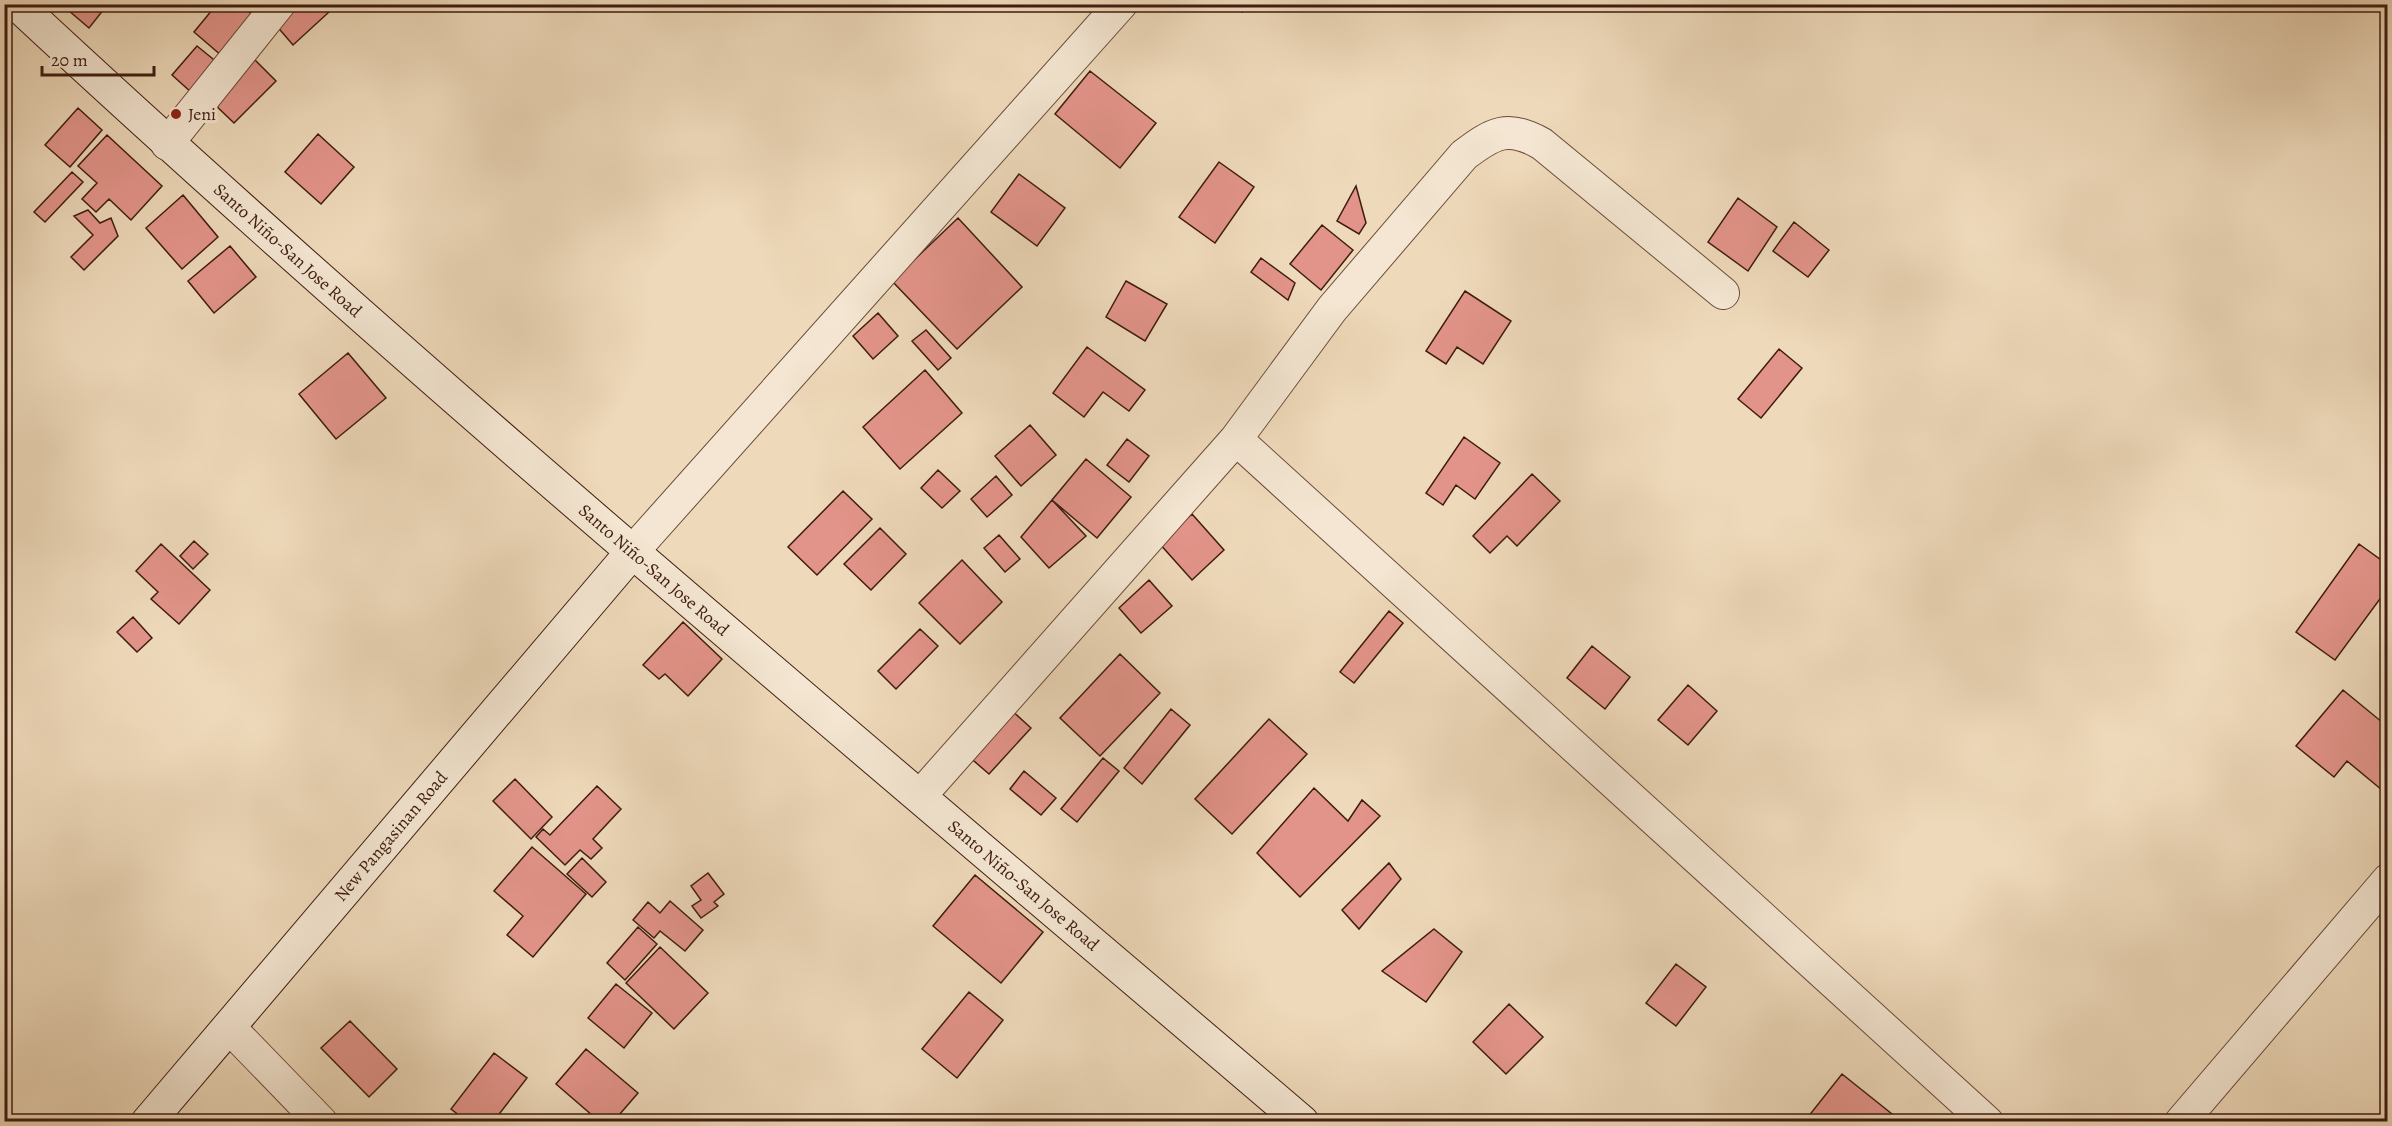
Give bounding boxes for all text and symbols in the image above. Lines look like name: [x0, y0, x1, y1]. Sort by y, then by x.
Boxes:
scale bar: [42, 39, 154, 77]
text: 20 m: [51, 48, 88, 72]
place label: Jeni: [188, 102, 216, 126]
marker: Jeni: [169, 107, 183, 121]
street label: Santo Niño-San Jose Road: [208, 178, 367, 323]
street label: Santo Niño-San Jose Road: [573, 498, 734, 642]
street label: New Pangasinan Road: [329, 766, 453, 906]
street label: Santo Niño-San Jose Road: [943, 814, 1105, 956]

